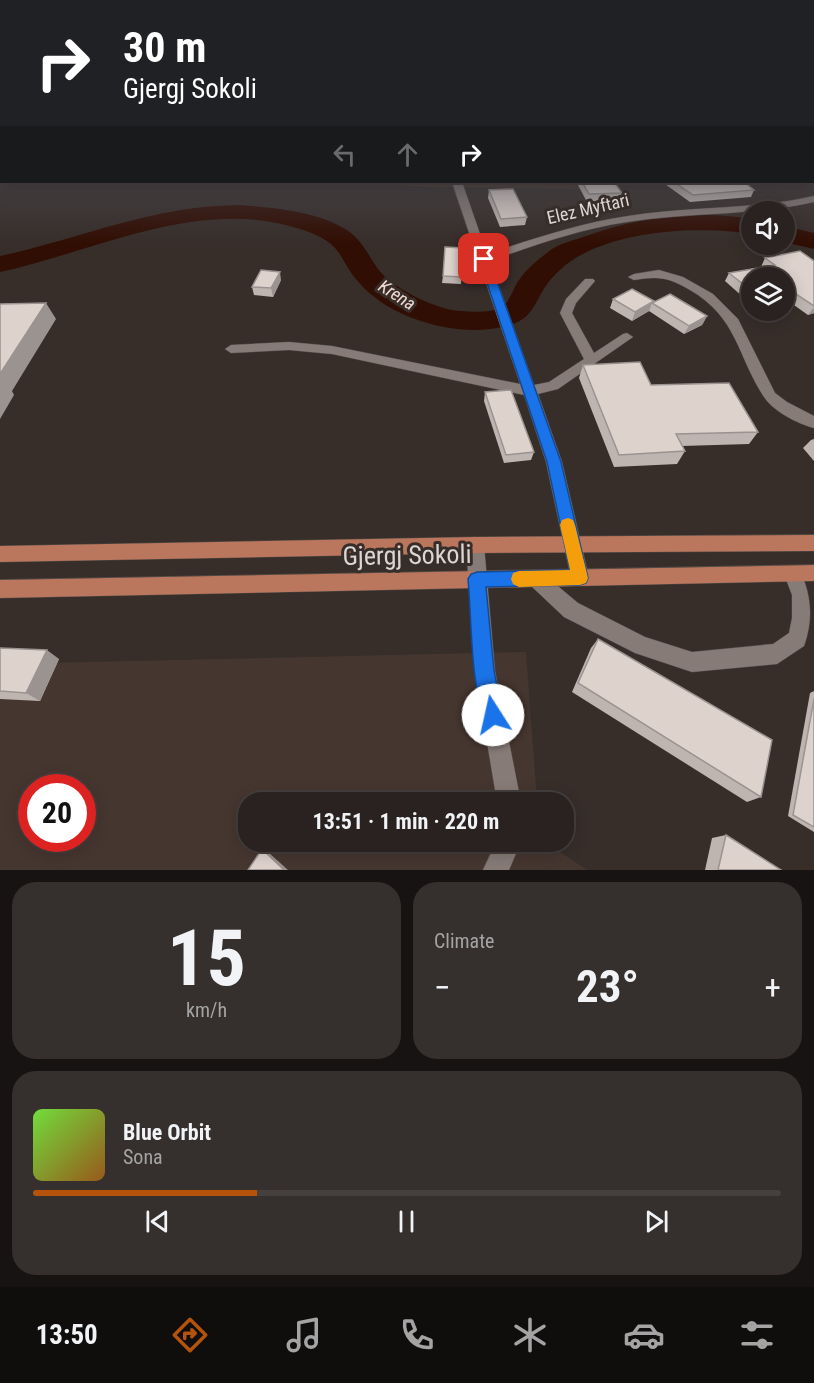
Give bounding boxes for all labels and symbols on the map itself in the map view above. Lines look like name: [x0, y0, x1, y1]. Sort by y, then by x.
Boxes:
street label: Elez Myftari: [545, 189, 631, 228]
pin: [458, 233, 509, 284]
water label: Krena: [375, 275, 420, 314]
street label: Gjergj Sokoli: [342, 539, 472, 571]
position arrow: [461, 683, 525, 747]
speed limit sign: 20: [18, 774, 96, 852]

